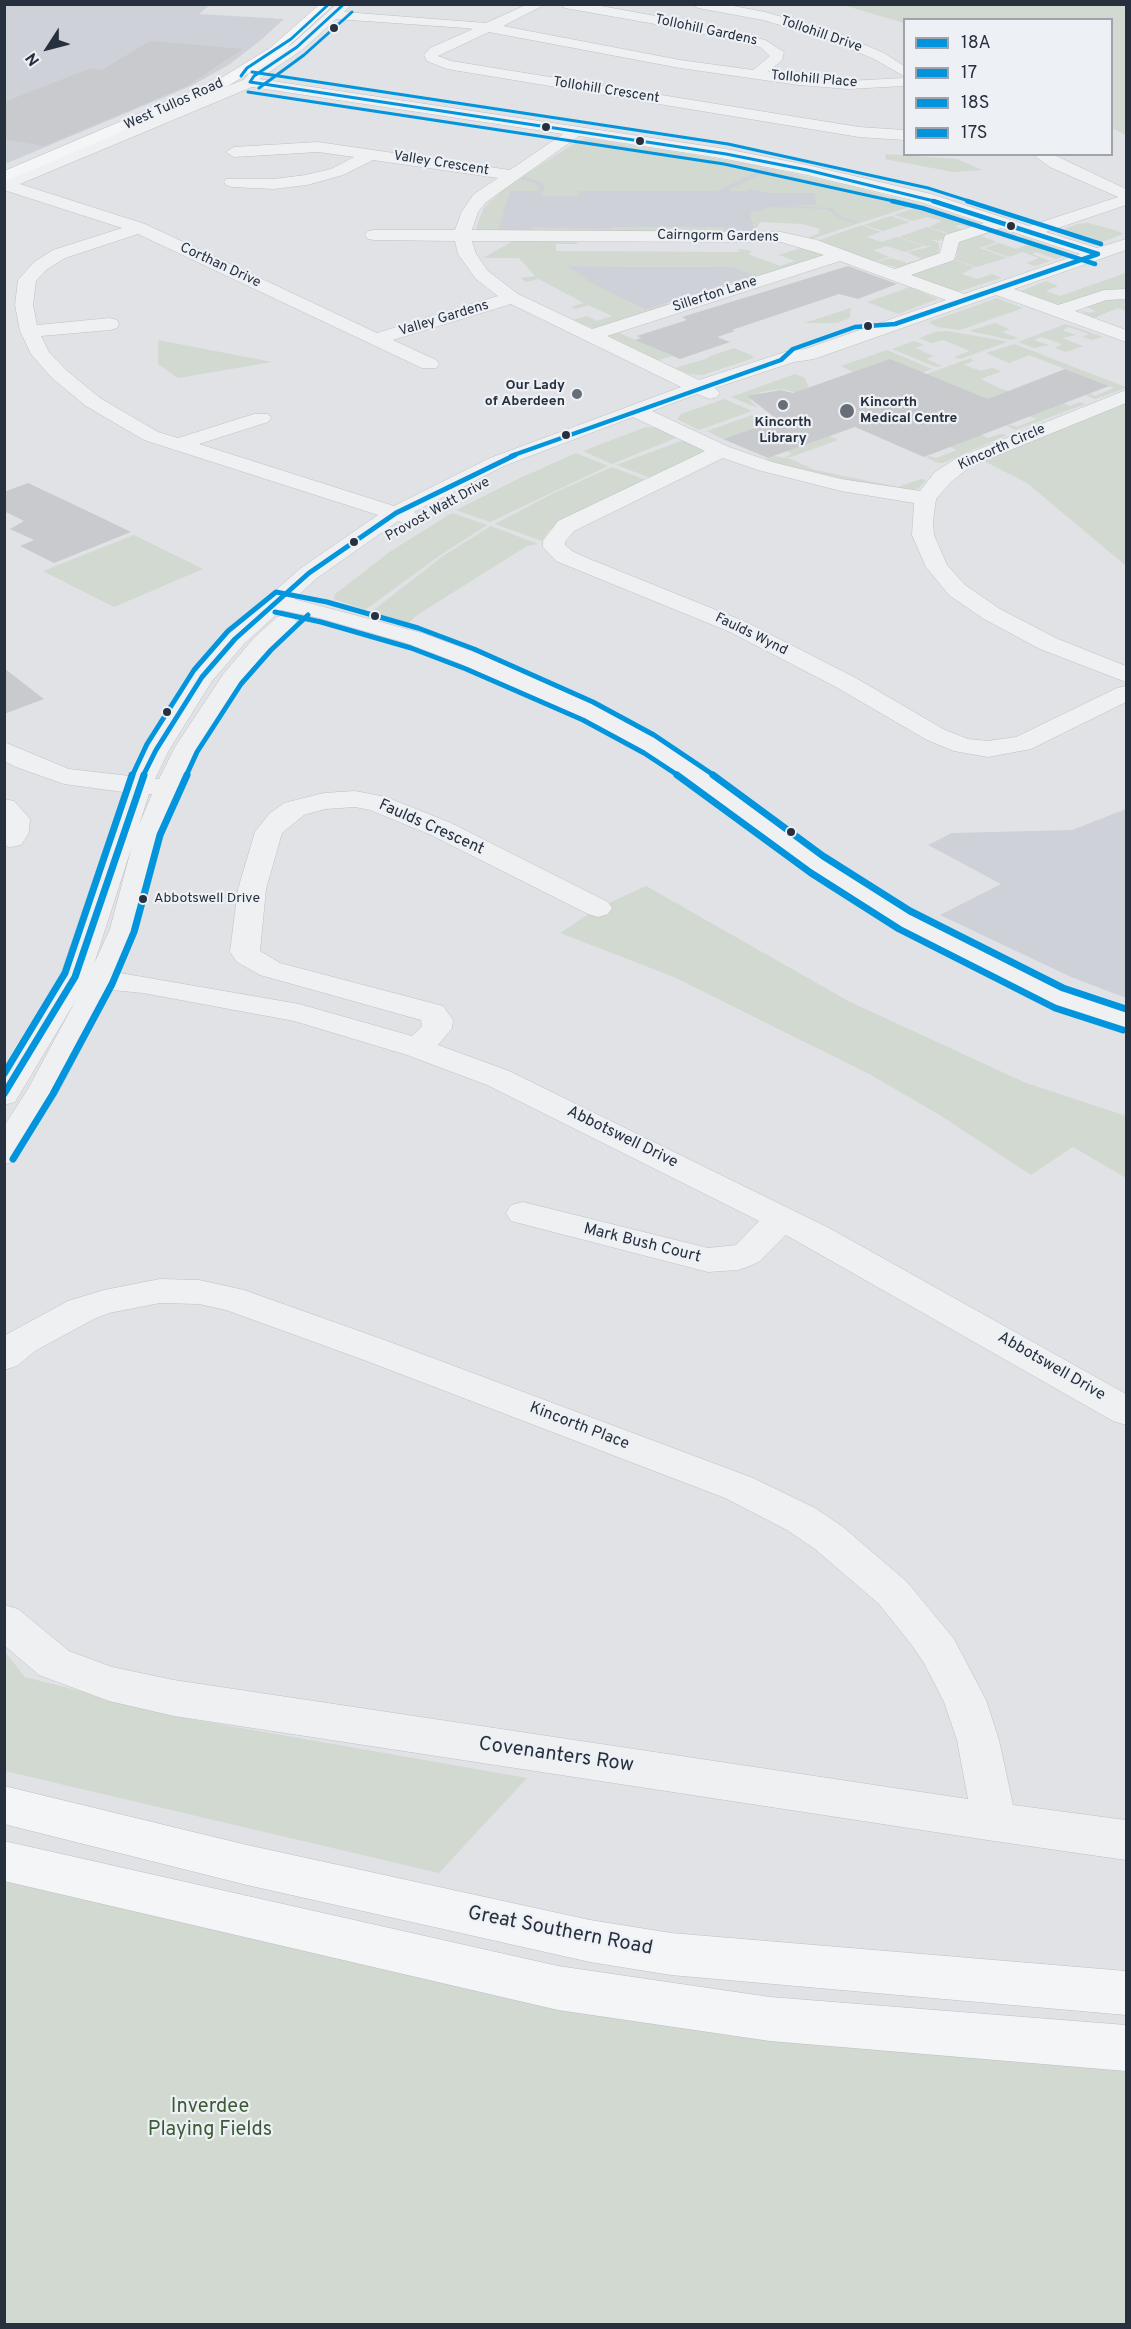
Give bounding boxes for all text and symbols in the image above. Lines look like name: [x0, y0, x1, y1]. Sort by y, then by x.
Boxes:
street label: Tollohill Gardens: [653, 12, 759, 50]
street label: Tollohill Drive: [778, 13, 864, 57]
north arrow: [18, 18, 78, 78]
legend: [903, 18, 1113, 156]
unlabelled marker: [328, 22, 340, 34]
text: 18A: [961, 32, 991, 55]
text: N: [22, 48, 45, 69]
text: 17: [961, 62, 977, 85]
street label: Tollohill Place: [770, 68, 858, 92]
street label: Tollohill Crescent: [552, 74, 660, 108]
street label: West Tullos Road: [122, 76, 226, 134]
text: 18S: [961, 92, 990, 115]
unlabelled marker: [540, 121, 552, 133]
text: 17S: [961, 122, 988, 145]
unlabelled marker: [634, 135, 646, 147]
street label: Valley Crescent: [392, 148, 490, 180]
unlabelled marker: [1005, 220, 1017, 232]
street label: Cairngorm Gardens: [657, 228, 779, 246]
street label: Corthan Drive: [177, 240, 263, 292]
street label: Sillerton Lane: [671, 273, 759, 317]
street label: Valley Gardens: [397, 297, 491, 341]
unlabelled marker: [862, 320, 874, 332]
place label: Our Lady of Aberdeen: [485, 378, 565, 410]
marker: Our Lady of Aberdeen: [570, 387, 584, 401]
place label: Kincorth Medical Centre: [860, 395, 957, 428]
marker: Kincorth Library: [776, 398, 790, 412]
marker: Kincorth Medical Centre: [838, 402, 856, 420]
place label: Kincorth Library: [755, 415, 811, 448]
street label: Kincorth Circle: [956, 421, 1048, 475]
unlabelled marker: [560, 429, 572, 441]
street label: Provost Watt Drive: [383, 474, 493, 546]
unlabelled marker: [348, 536, 360, 548]
unlabelled marker: [369, 610, 381, 622]
street label: Faulds Wynd: [712, 610, 790, 660]
unlabelled marker: [161, 706, 173, 718]
street label: Faulds Crescent: [375, 796, 487, 860]
unlabelled marker: [785, 826, 797, 838]
place label: Abbotswell Drive: [154, 891, 260, 907]
marker: Abbotswell Drive: [137, 893, 149, 905]
street label: Abbotswell Drive: [563, 1103, 681, 1173]
street label: Mark Bush Court: [581, 1220, 703, 1268]
street label: Abbotswell Drive: [994, 1328, 1108, 1406]
street label: Kincorth Place: [526, 1399, 632, 1455]
street label: Covenanters Row: [477, 1733, 635, 1779]
street label: Great Southern Road: [466, 1902, 654, 1962]
park label: Inverdee Playing Fields: [148, 2096, 272, 2143]

